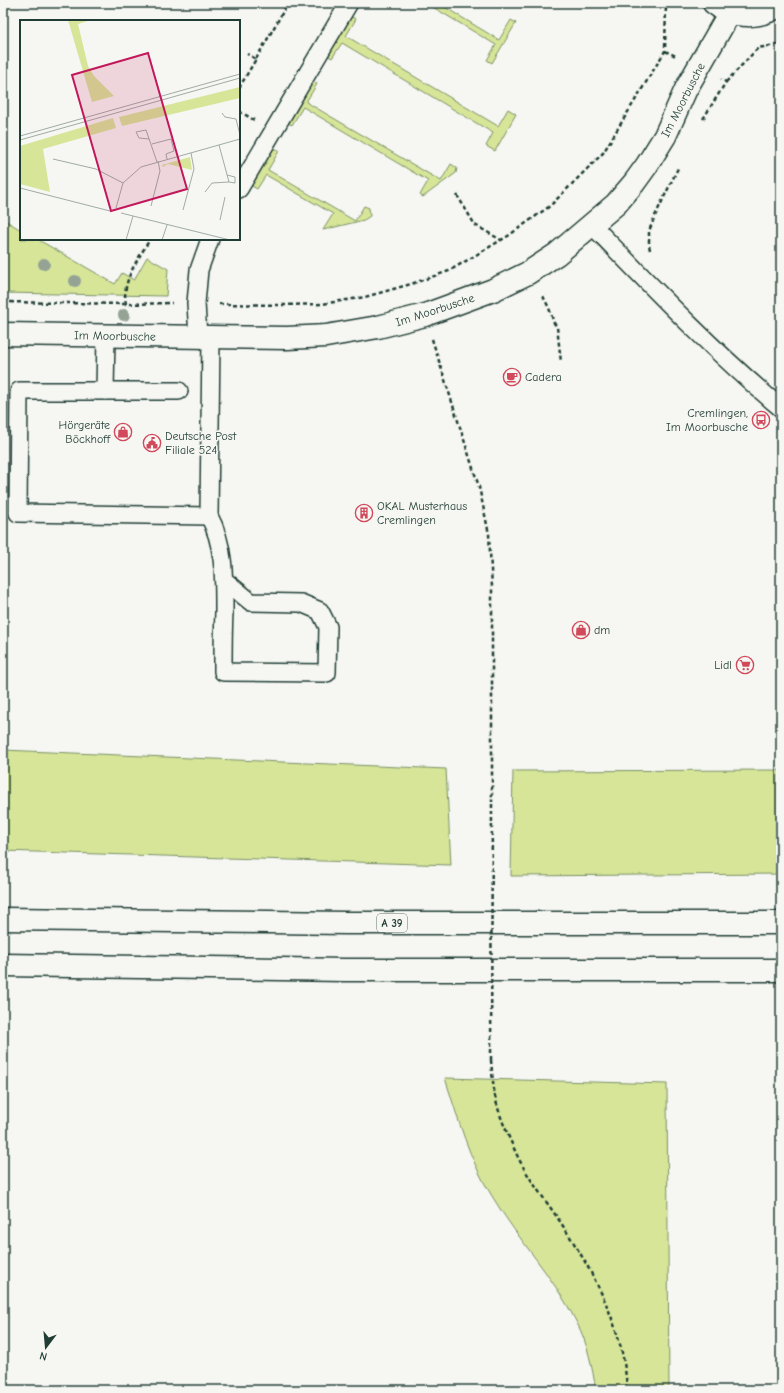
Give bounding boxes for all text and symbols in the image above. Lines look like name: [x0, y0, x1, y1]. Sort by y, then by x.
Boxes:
inset map: [20, 20, 240, 240]
street label: Im Moorbusche: [658, 60, 708, 140]
street label: Im Moorbusche: [394, 291, 476, 329]
street label: Im Moorbusche: [74, 328, 156, 344]
cafe icon: Cadera: [502, 367, 522, 387]
place label: Cadera: [525, 370, 562, 384]
place label: Cremlingen, Im Moorbusche: [666, 406, 748, 434]
bus stop icon: Cremlingen, Im Moorbusche: [751, 410, 771, 430]
place label: Hörgeräte Böckhoff: [59, 418, 111, 446]
shop icon: Hörgeräte Böckhoff: [113, 422, 133, 442]
place label: Deutsche Post Filiale 524: [165, 429, 237, 457]
public building icon: Deutsche Post Filiale 524: [142, 433, 162, 453]
place label: OKAL Musterhaus Cremlingen: [377, 499, 467, 527]
building icon: OKAL Musterhaus Cremlingen: [354, 503, 374, 523]
shop icon: dm: [571, 620, 591, 640]
place label: dm: [594, 623, 610, 637]
supermarket icon: Lidl: [735, 655, 755, 675]
place label: Lidl: [714, 658, 732, 672]
road number: A 39: [377, 914, 407, 932]
north arrow: [26, 1327, 66, 1367]
text: N: [38, 1349, 49, 1363]

